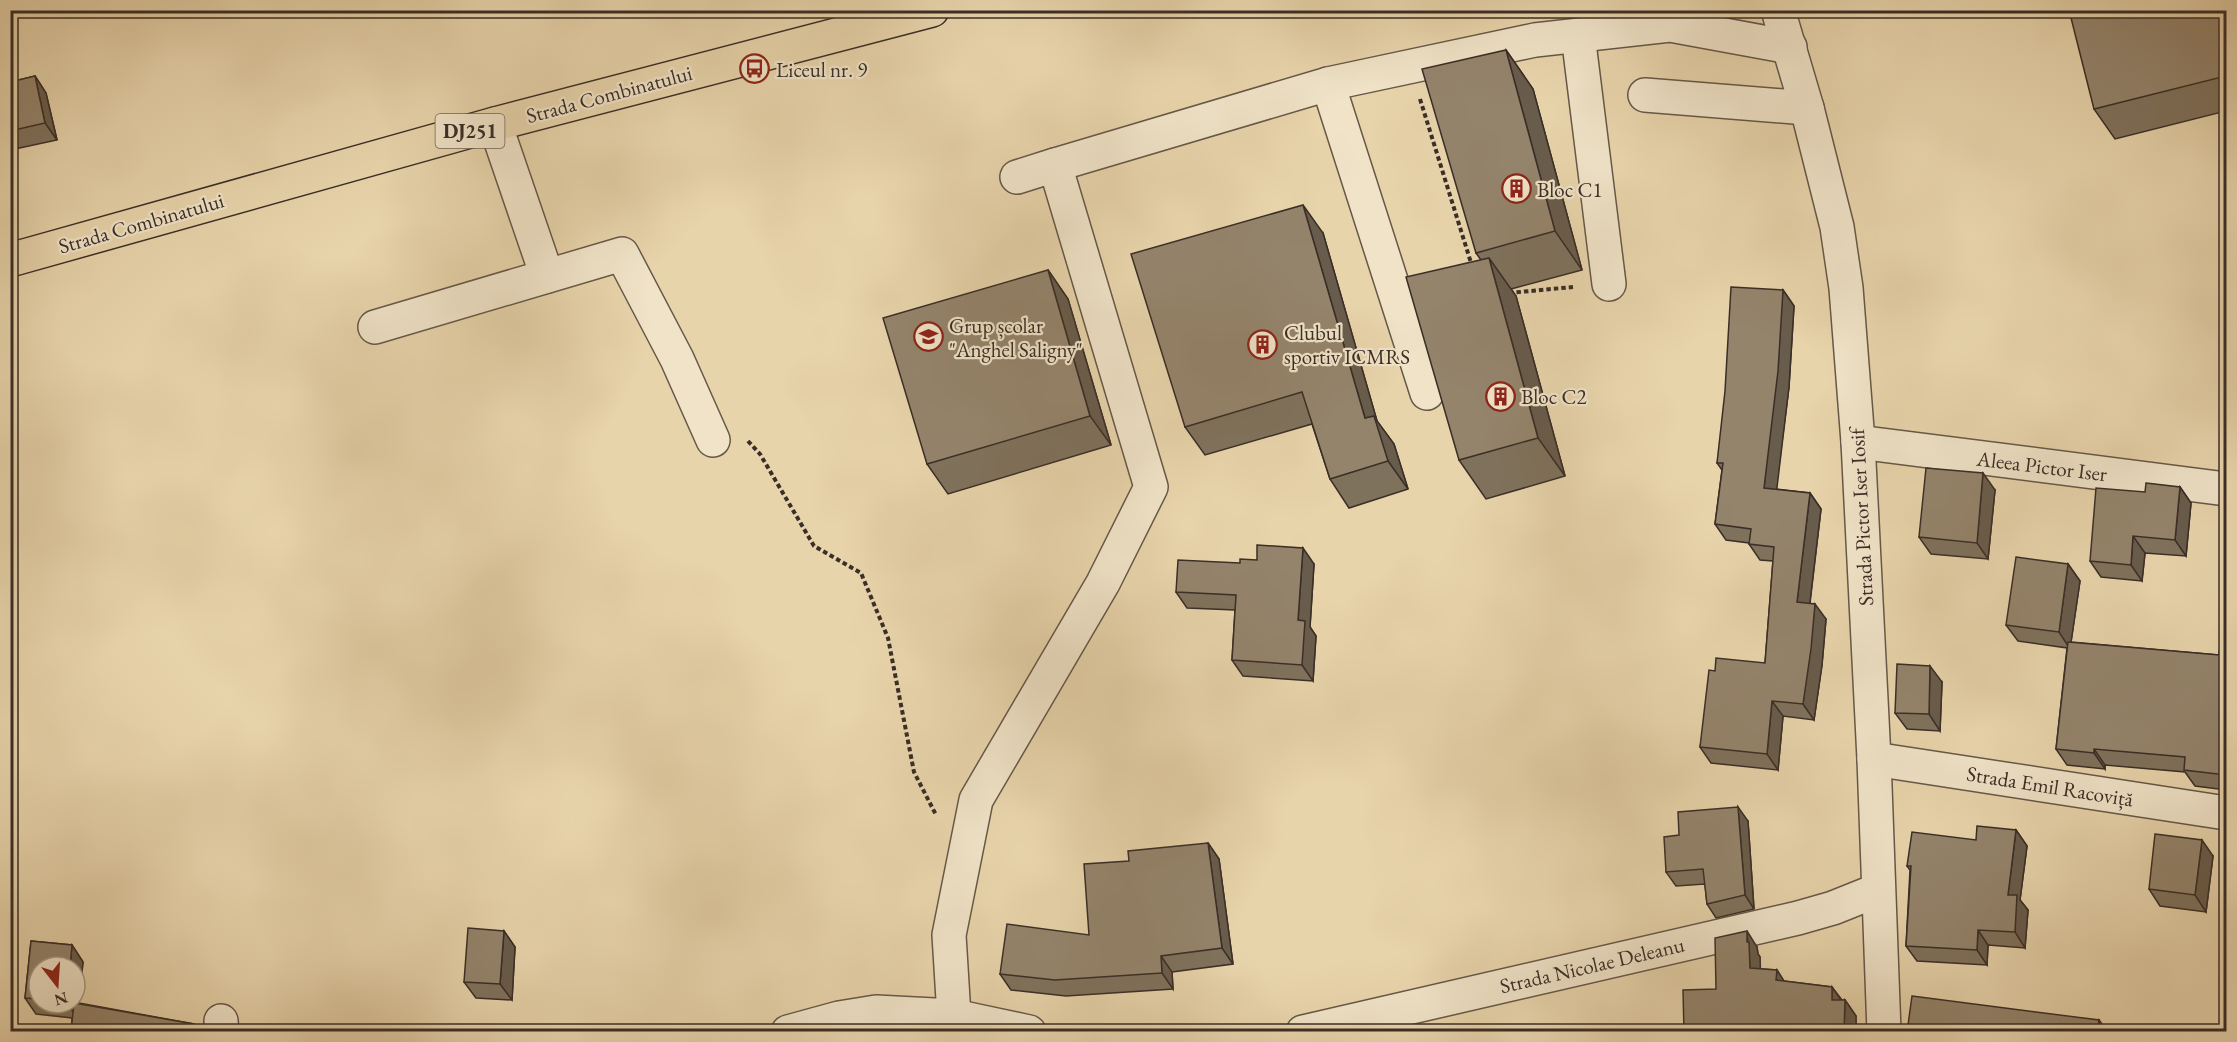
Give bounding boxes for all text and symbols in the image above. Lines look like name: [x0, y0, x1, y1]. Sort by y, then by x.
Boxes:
bus stop icon: Liceul nr. 9: [739, 53, 771, 85]
place label: Liceul nr. 9: [776, 56, 867, 83]
street label: Strada Combinatului: [523, 59, 695, 129]
road number: DJ251: [436, 114, 504, 148]
building icon: Bloc C1: [1500, 173, 1532, 205]
place label: Bloc C1: [1537, 176, 1603, 203]
street label: Strada Combinatului: [55, 186, 227, 260]
place label: Grup școlar "Anghel Saligny": [949, 312, 1083, 363]
place label: Clubul sportiv ICMRS: [1284, 319, 1410, 370]
school or university icon: Grup școlar "Anghel Saligny": [912, 321, 944, 353]
building icon: Clubul sportiv ICMRS: [1247, 328, 1279, 360]
building icon: Bloc C2: [1484, 380, 1516, 412]
place label: Bloc C2: [1521, 383, 1587, 410]
street label: Strada Pictor Iser Iosif: [1843, 425, 1879, 607]
street label: Aleea Pictor Iser: [1974, 445, 2109, 487]
street label: Strada Emil Racoviță: [1965, 759, 2136, 813]
street label: Strada Nicolae Deleanu: [1497, 931, 1687, 999]
north arrow: [27, 955, 87, 1015]
text: N: [52, 987, 71, 1011]

